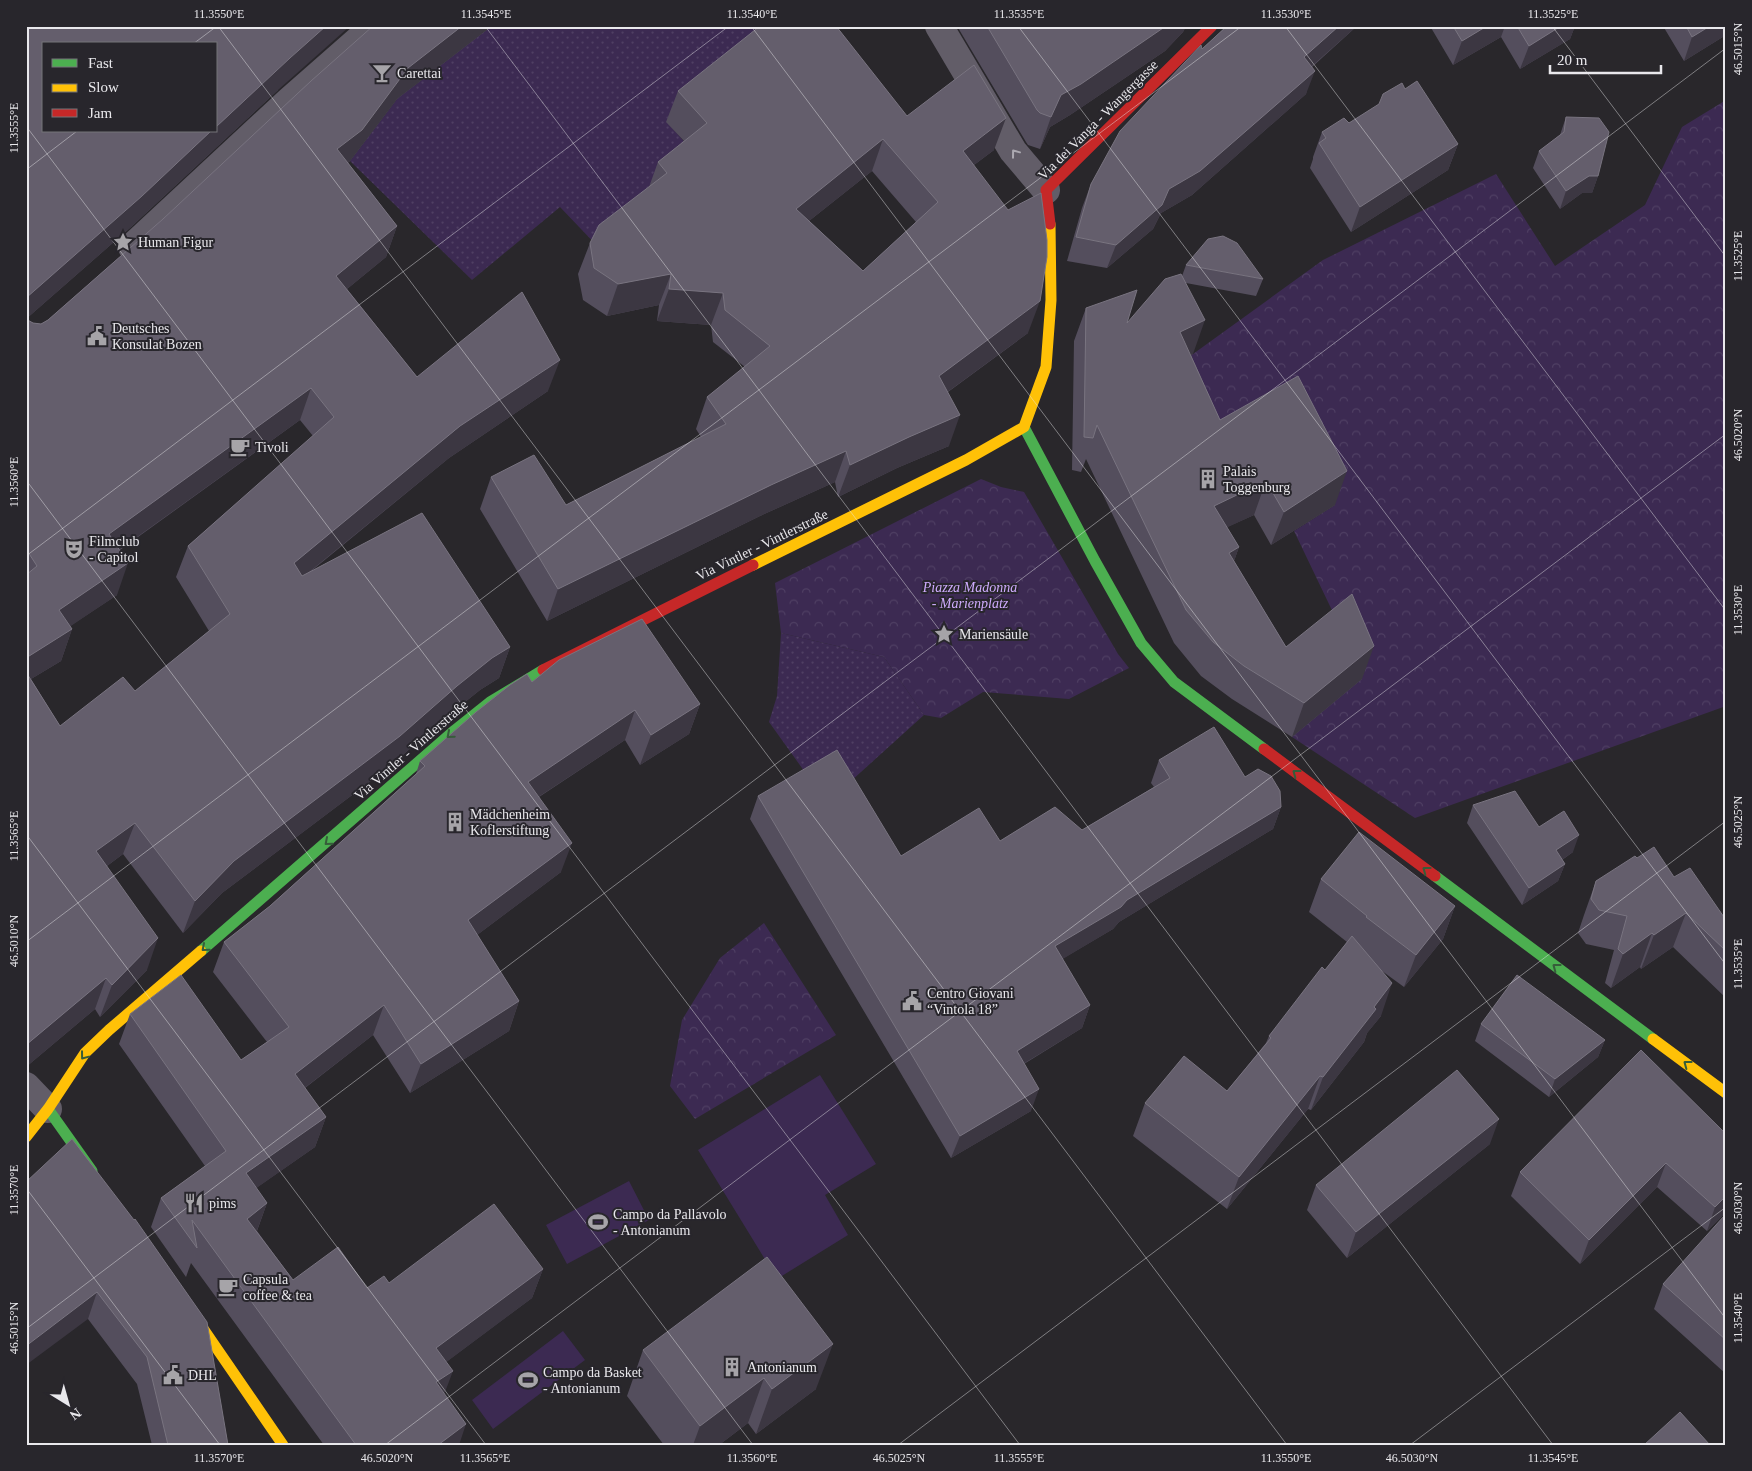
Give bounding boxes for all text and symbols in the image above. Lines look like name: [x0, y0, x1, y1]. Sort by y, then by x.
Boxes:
text: 11.3550°E: [194, 7, 244, 21]
text: 11.3545°E: [461, 7, 511, 21]
text: 11.3540°E: [727, 7, 777, 21]
text: 11.3535°E: [994, 7, 1044, 21]
text: 11.3530°E: [1261, 7, 1311, 21]
text: 11.3525°E: [1528, 7, 1578, 21]
text: 46.5015°N: [1731, 22, 1745, 75]
legend: [42, 42, 218, 132]
scale bar: [1550, 42, 1661, 74]
text: 20 m: [1557, 52, 1588, 68]
text: Fast: [88, 55, 114, 71]
street label: Via dei Vanga - Wangergasse: [1035, 57, 1161, 183]
bar icon: Carettai: [371, 62, 393, 84]
place label: Carettai: [397, 66, 441, 81]
text: Slow: [88, 79, 119, 95]
text: 11.3555°E: [7, 103, 21, 153]
text: Jam: [88, 105, 112, 121]
one-way arrow: [1012, 149, 1021, 159]
place icon: Human Figur: [112, 231, 134, 253]
text: 11.3525°E: [1731, 231, 1745, 281]
place label: Human Figur: [138, 235, 213, 250]
place label: Deutsches Konsulat Bozen: [112, 321, 202, 352]
public building icon: Deutsches Konsulat Bozen: [86, 325, 108, 347]
text: 46.5020°N: [1731, 408, 1745, 461]
cafe icon: Tivoli: [229, 436, 251, 458]
place label: Tivoli: [255, 440, 289, 455]
text: 11.3560°E: [7, 457, 21, 507]
place label: Palais Toggenburg: [1223, 464, 1290, 495]
building icon: Palais Toggenburg: [1197, 468, 1219, 490]
street label: Via Vintler - Vintlerstraße: [694, 506, 830, 584]
place label: Filmclub - Capitol: [89, 534, 140, 565]
theatre icon: Filmclub - Capitol: [63, 538, 85, 560]
park label: Piazza Madonna - Marienplatz: [922, 580, 1017, 611]
text: 11.3530°E: [1731, 585, 1745, 635]
place icon: Mariensäule: [933, 623, 955, 645]
place label: Mariensäule: [959, 627, 1028, 642]
street label: Via Vintler - Vintlerstraße: [351, 697, 471, 803]
one-way arrow: [446, 729, 455, 738]
one-way arrow: [1292, 770, 1302, 779]
text: 46.5025°N: [1731, 795, 1745, 848]
place label: Mädchenheim Koflerstiftung: [470, 807, 550, 838]
text: 11.3565°E: [7, 811, 21, 861]
building icon: Mädchenheim Koflerstiftung: [444, 811, 466, 833]
one-way arrow: [324, 836, 333, 845]
one-way arrow: [1422, 867, 1432, 876]
text: 46.5010°N: [7, 914, 21, 967]
text: 11.3535°E: [1731, 939, 1745, 989]
one-way arrow: [201, 942, 210, 951]
one-way arrow: [1552, 964, 1562, 973]
place label: Centro Giovani “Vintola 18”: [927, 986, 1014, 1017]
public building icon: Centro Giovani “Vintola 18”: [901, 990, 923, 1012]
one-way arrow: [81, 1050, 89, 1059]
one-way arrow: [1683, 1061, 1693, 1070]
text: 11.3570°E: [7, 1165, 21, 1215]
text: 46.5030°N: [1731, 1181, 1745, 1234]
restaurant icon: pims: [183, 1192, 205, 1214]
place label: pims: [209, 1196, 236, 1211]
place label: Campo da Pallavolo - Antonianum: [613, 1207, 727, 1238]
sports icon: Campo da Pallavolo - Antonianum: [587, 1211, 609, 1233]
place label: Capsula coffee & tea: [243, 1272, 313, 1303]
cafe icon: Capsula coffee & tea: [217, 1276, 239, 1298]
text: 11.3540°E: [1731, 1293, 1745, 1343]
text: 46.5015°N: [7, 1301, 21, 1354]
building icon: Antonianum: [721, 1356, 743, 1378]
place label: Antonianum: [747, 1360, 817, 1375]
public building icon: DHL: [162, 1364, 184, 1386]
place label: Campo da Basket - Antonianum: [543, 1365, 642, 1396]
place label: DHL: [188, 1368, 217, 1383]
sports icon: Campo da Basket - Antonianum: [517, 1369, 539, 1391]
north arrow: [42, 1378, 92, 1428]
text: N: [67, 1405, 84, 1423]
text: 11.3570°E: [194, 1451, 244, 1465]
text: 46.5020°N: [361, 1451, 414, 1465]
text: 11.3565°E: [460, 1451, 510, 1465]
text: 11.3560°E: [727, 1451, 777, 1465]
text: 46.5025°N: [873, 1451, 926, 1465]
text: 11.3555°E: [994, 1451, 1044, 1465]
text: 11.3550°E: [1261, 1451, 1311, 1465]
text: 46.5030°N: [1386, 1451, 1439, 1465]
text: 11.3545°E: [1528, 1451, 1578, 1465]

